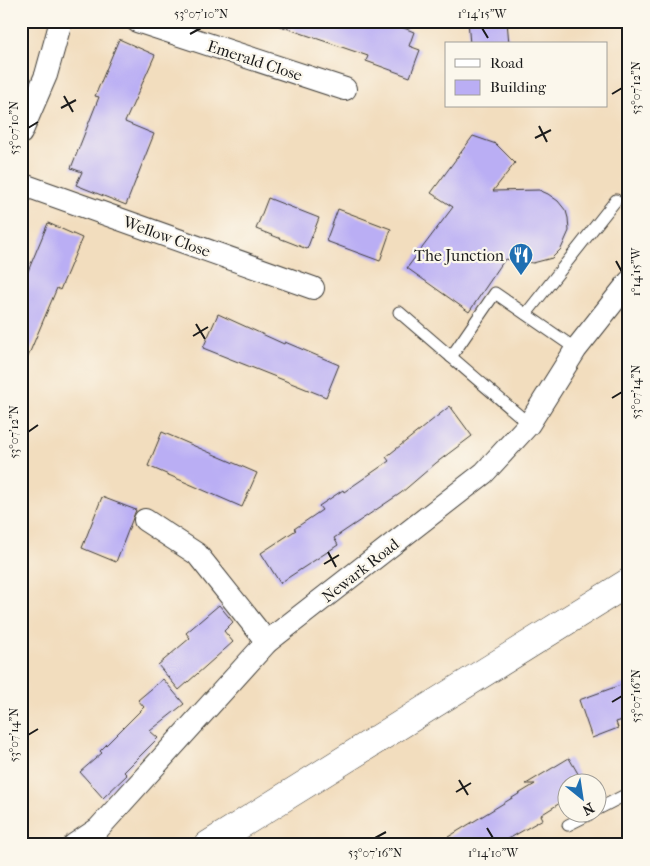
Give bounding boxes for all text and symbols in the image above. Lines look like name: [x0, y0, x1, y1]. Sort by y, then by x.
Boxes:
text: 53°07'10"N: [174, 7, 228, 21]
text: 1°14'15"W: [458, 7, 507, 21]
street label: Emerald Close: [205, 36, 305, 85]
legend: [445, 42, 608, 108]
text: Road: [490, 54, 524, 72]
text: 53°07'12"N: [629, 61, 643, 115]
text: Building: [490, 78, 547, 96]
text: 53°07'10"N: [7, 101, 21, 155]
street label: Wellow Close: [120, 212, 213, 261]
restaurant icon: The Junction: [508, 242, 534, 276]
place label: The Junction: [414, 246, 505, 265]
text: 1°14'15"W: [629, 247, 643, 296]
text: 53°07'14"N: [629, 365, 643, 419]
text: 53°07'12"N: [7, 405, 21, 459]
street label: Newark Road: [318, 534, 403, 606]
text: 53°07'16"N: [629, 669, 643, 723]
text: 53°07'14"N: [7, 708, 21, 762]
north arrow: [558, 774, 608, 824]
text: N: [579, 799, 597, 819]
text: 53°07'16"N: [348, 846, 402, 860]
text: 1°14'10"W: [468, 846, 519, 860]

